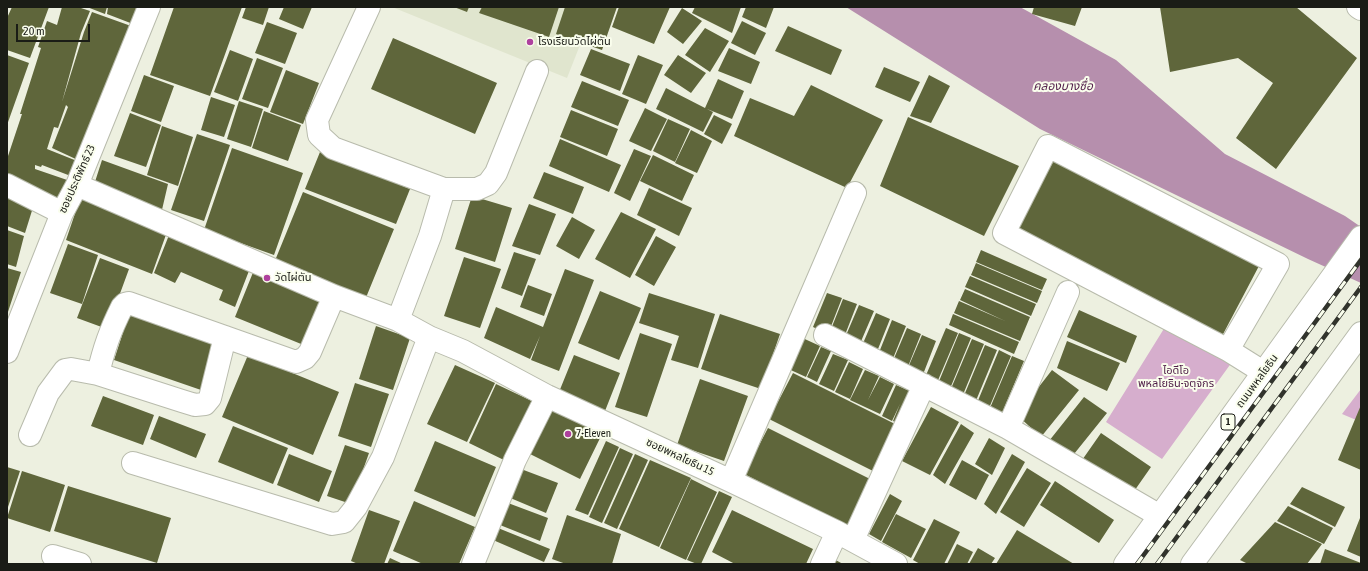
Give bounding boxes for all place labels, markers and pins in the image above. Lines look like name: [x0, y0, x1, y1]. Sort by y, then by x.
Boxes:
place label: โรงเรียนวัดไผ่ตัน: [538, 35, 611, 49]
marker: โรงเรียนวัดไผ่ตัน: [525, 37, 535, 47]
place label: วัดไผ่ตัน: [275, 271, 311, 285]
marker: วัดไผ่ตัน: [262, 273, 272, 283]
place label: 7-Eleven: [576, 427, 611, 441]
marker: 7-Eleven: [563, 429, 573, 439]

